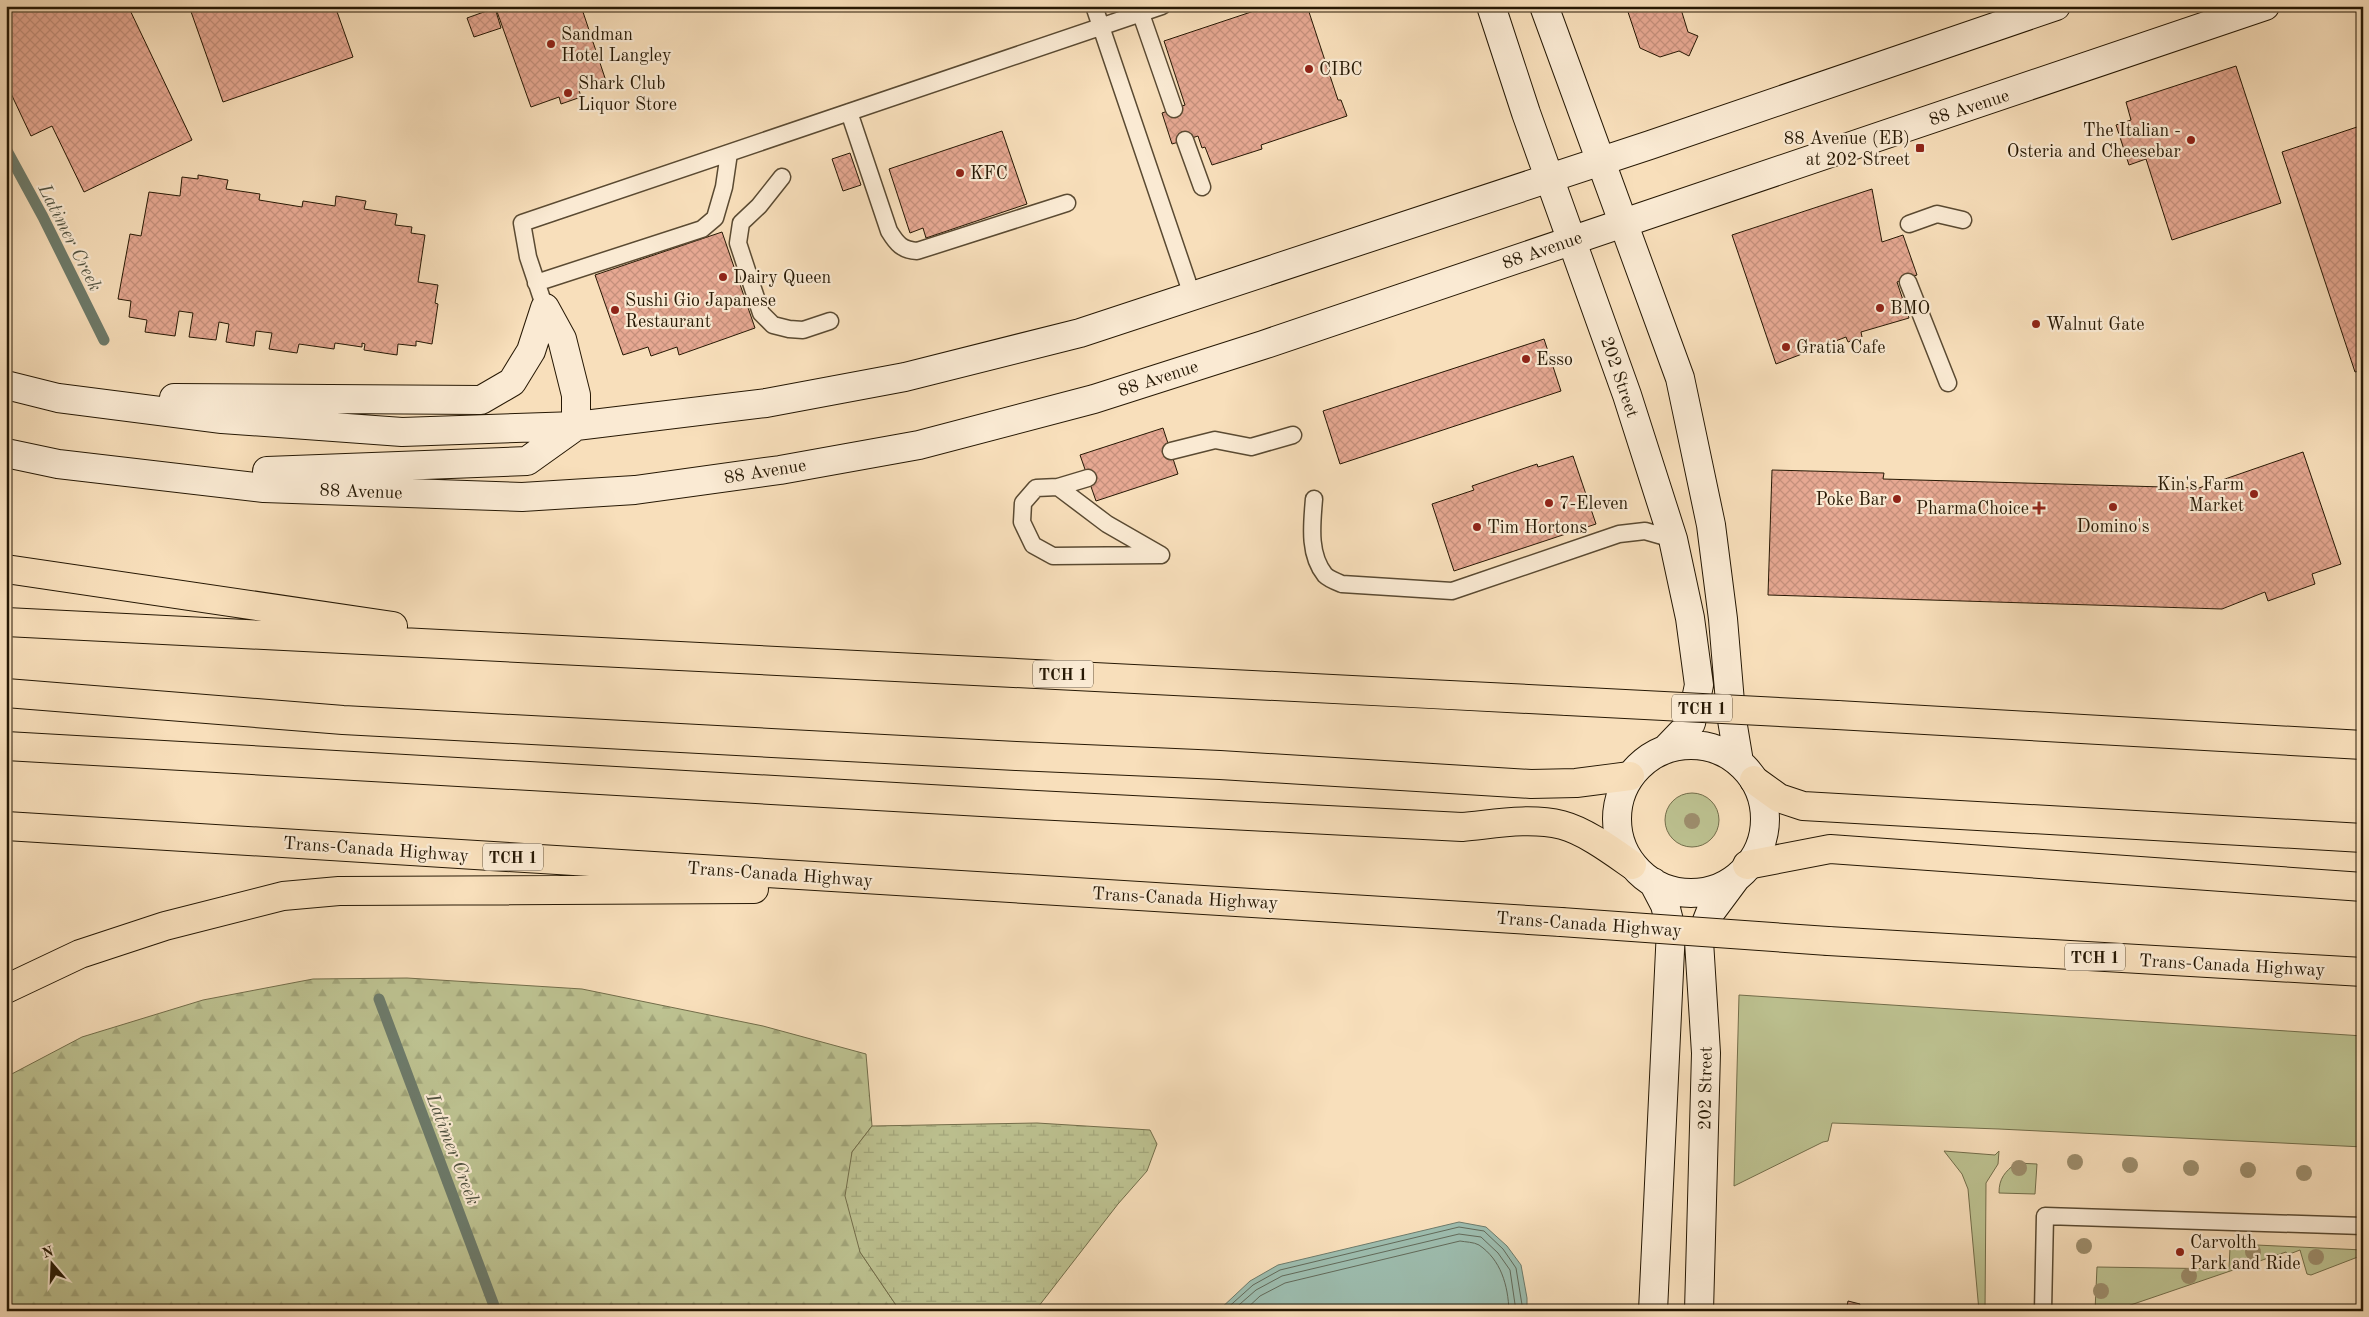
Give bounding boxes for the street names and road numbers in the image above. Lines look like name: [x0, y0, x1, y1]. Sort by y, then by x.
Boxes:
street label: 88 Avenue: [1927, 87, 2012, 129]
street label: 88 Avenue: [1500, 229, 1585, 273]
street label: 202 Street: [1597, 335, 1641, 420]
street label: 88 Avenue: [1116, 358, 1201, 400]
street label: 88 Avenue: [723, 457, 808, 487]
street label: 88 Avenue: [319, 482, 403, 502]
road number: TCH 1: [1033, 661, 1093, 688]
road number: TCH 1: [1672, 694, 1732, 721]
street label: Trans-Canada Highway: [282, 835, 470, 866]
road number: TCH 1: [483, 844, 543, 870]
street label: Trans-Canada Highway: [686, 860, 874, 891]
street label: Trans-Canada Highway: [1091, 885, 1279, 913]
street label: Trans-Canada Highway: [1495, 910, 1683, 941]
road number: TCH 1: [2065, 944, 2125, 970]
street label: Trans-Canada Highway: [2138, 952, 2326, 980]
street label: 202 Street: [1696, 1046, 1716, 1130]

